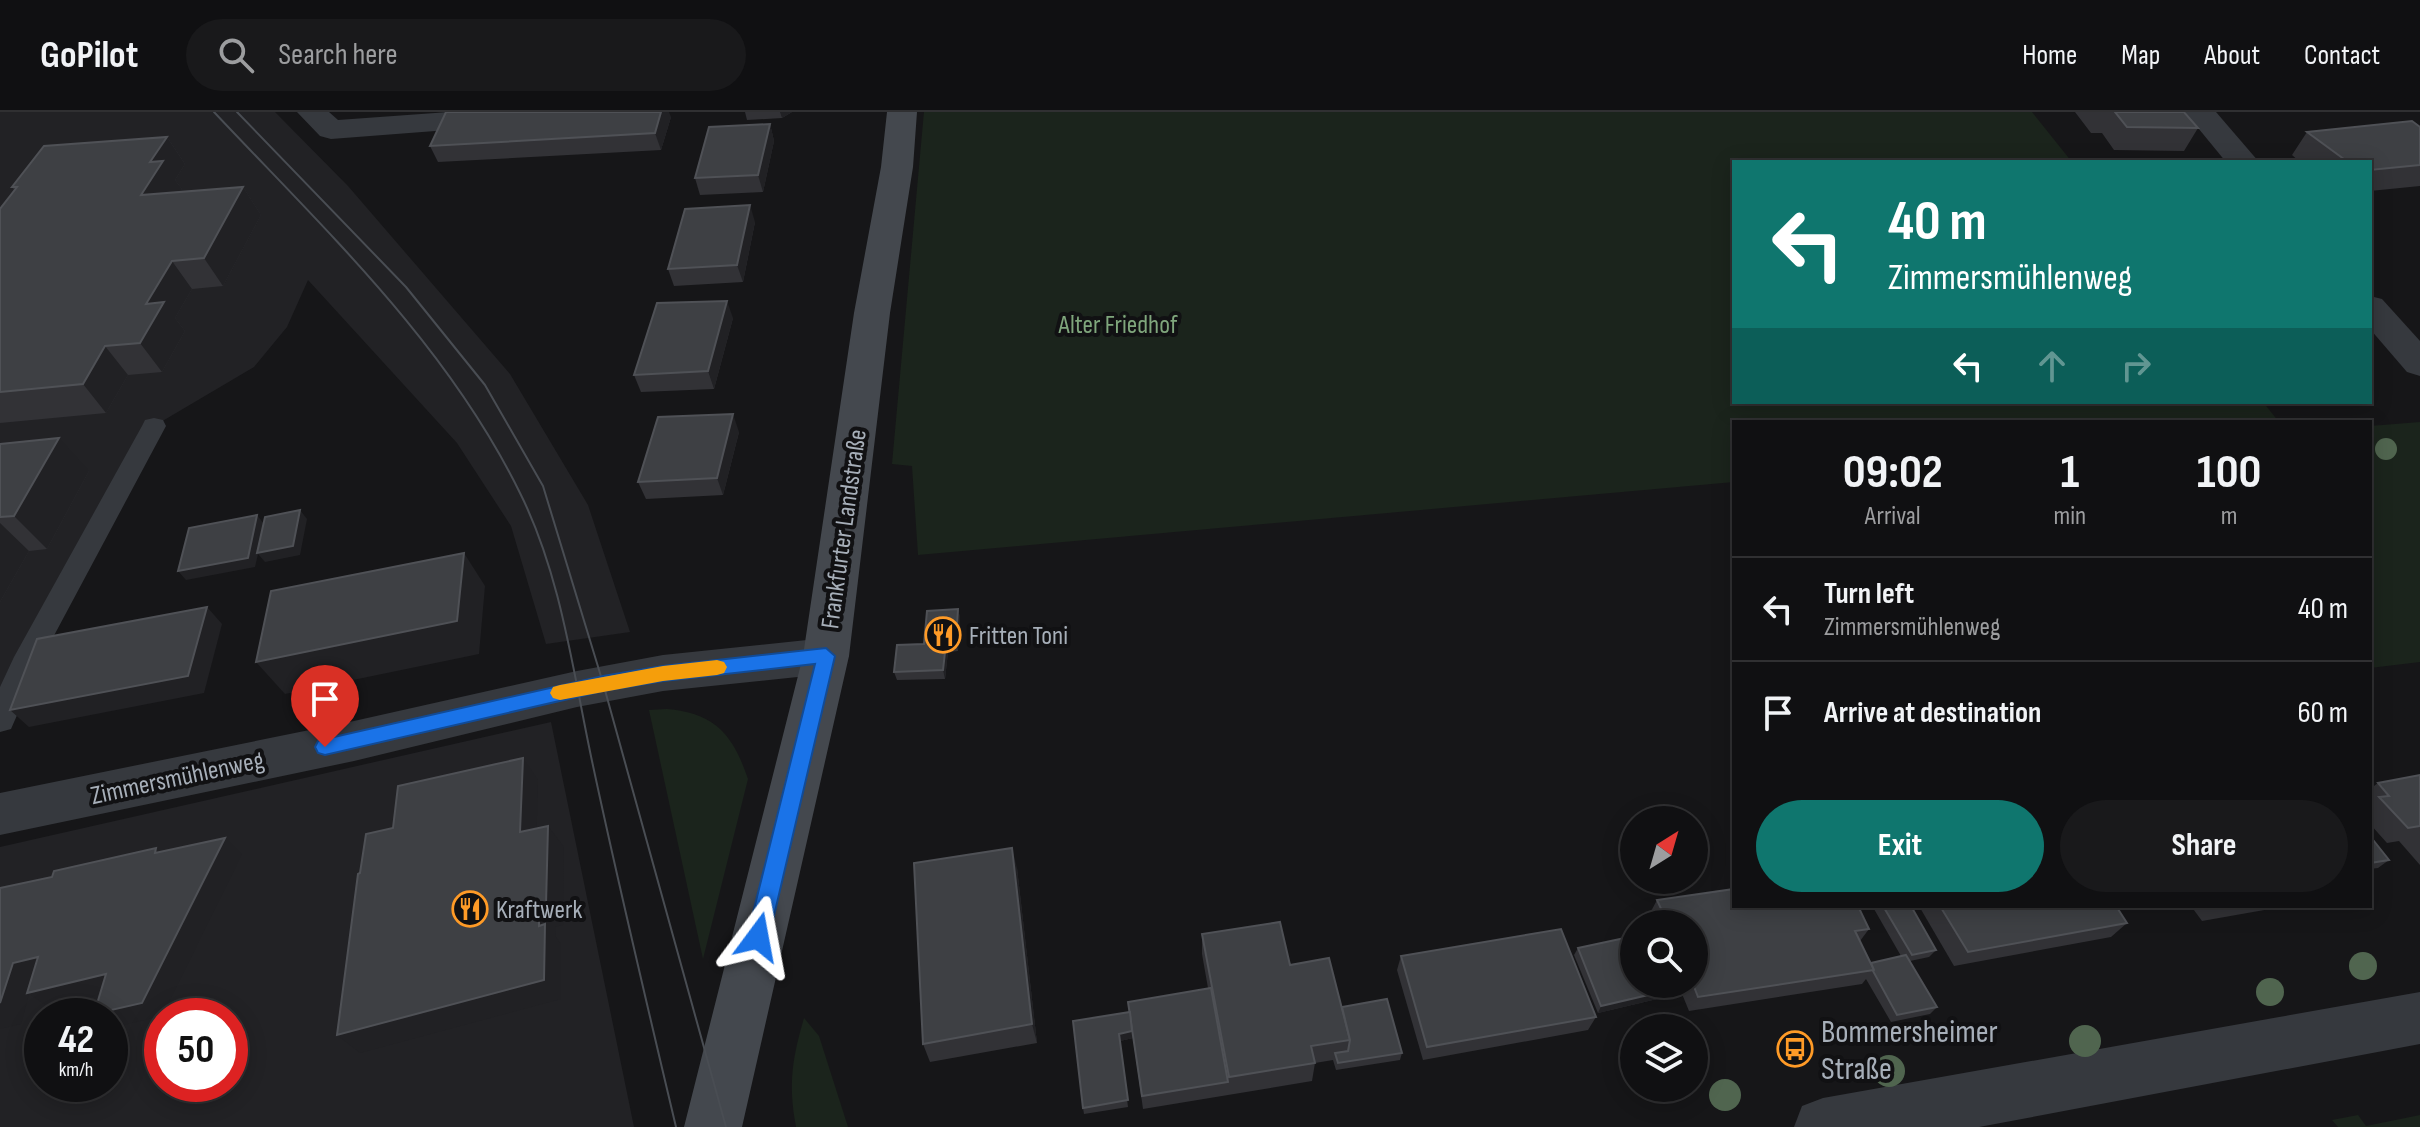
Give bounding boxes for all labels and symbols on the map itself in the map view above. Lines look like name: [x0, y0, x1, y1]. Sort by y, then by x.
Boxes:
park label: Alter Friedhof: [1058, 310, 1178, 341]
street label: Frankfurter Landstraße: [815, 427, 874, 631]
restaurant icon: Fritten Toni: [924, 616, 962, 654]
place label: Fritten Toni: [969, 621, 1068, 652]
pin: [291, 665, 359, 747]
street label: Zimmersmühlenweg: [88, 745, 267, 812]
north arrow: [1620, 806, 1708, 894]
restaurant icon: Kraftwerk: [451, 890, 489, 928]
place label: Kraftwerk: [496, 895, 583, 926]
position arrow: [716, 895, 800, 979]
speed limit sign: 50: [144, 998, 248, 1102]
place label: Bommersheimer Straße: [1821, 1013, 1998, 1089]
bus stop icon: Bommersheimer Straße: [1776, 1030, 1814, 1068]

